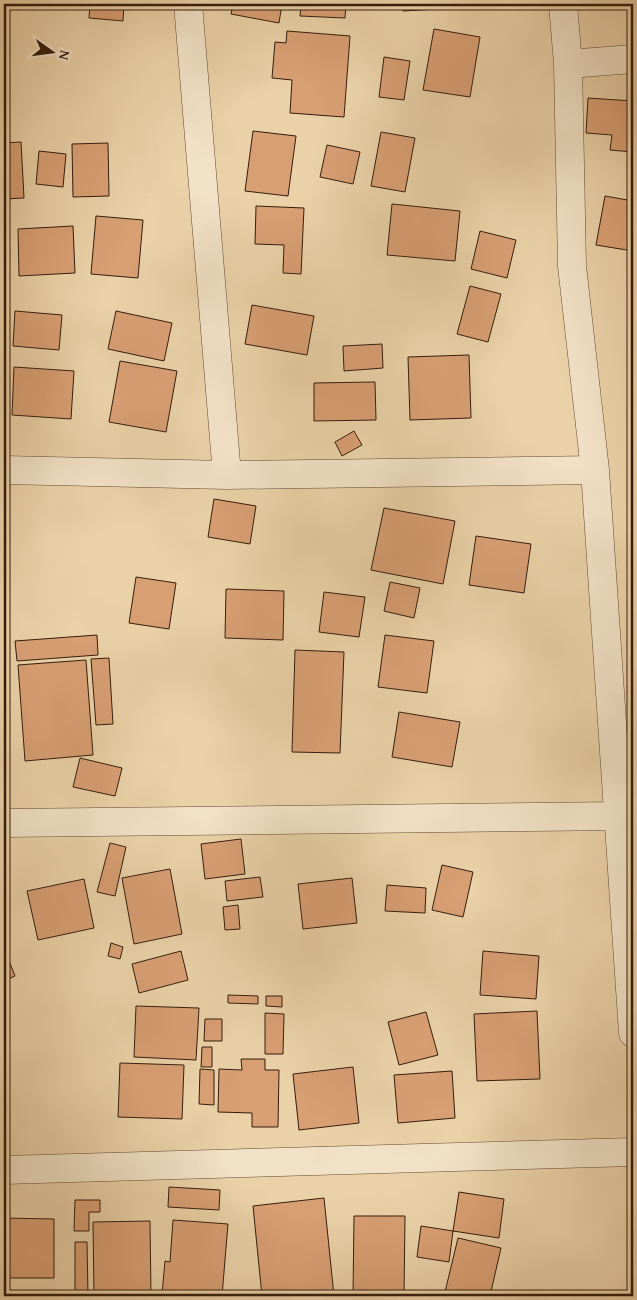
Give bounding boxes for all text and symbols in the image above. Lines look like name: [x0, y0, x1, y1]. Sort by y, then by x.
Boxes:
north arrow: [28, 28, 78, 78]
text: N: [54, 48, 75, 63]

